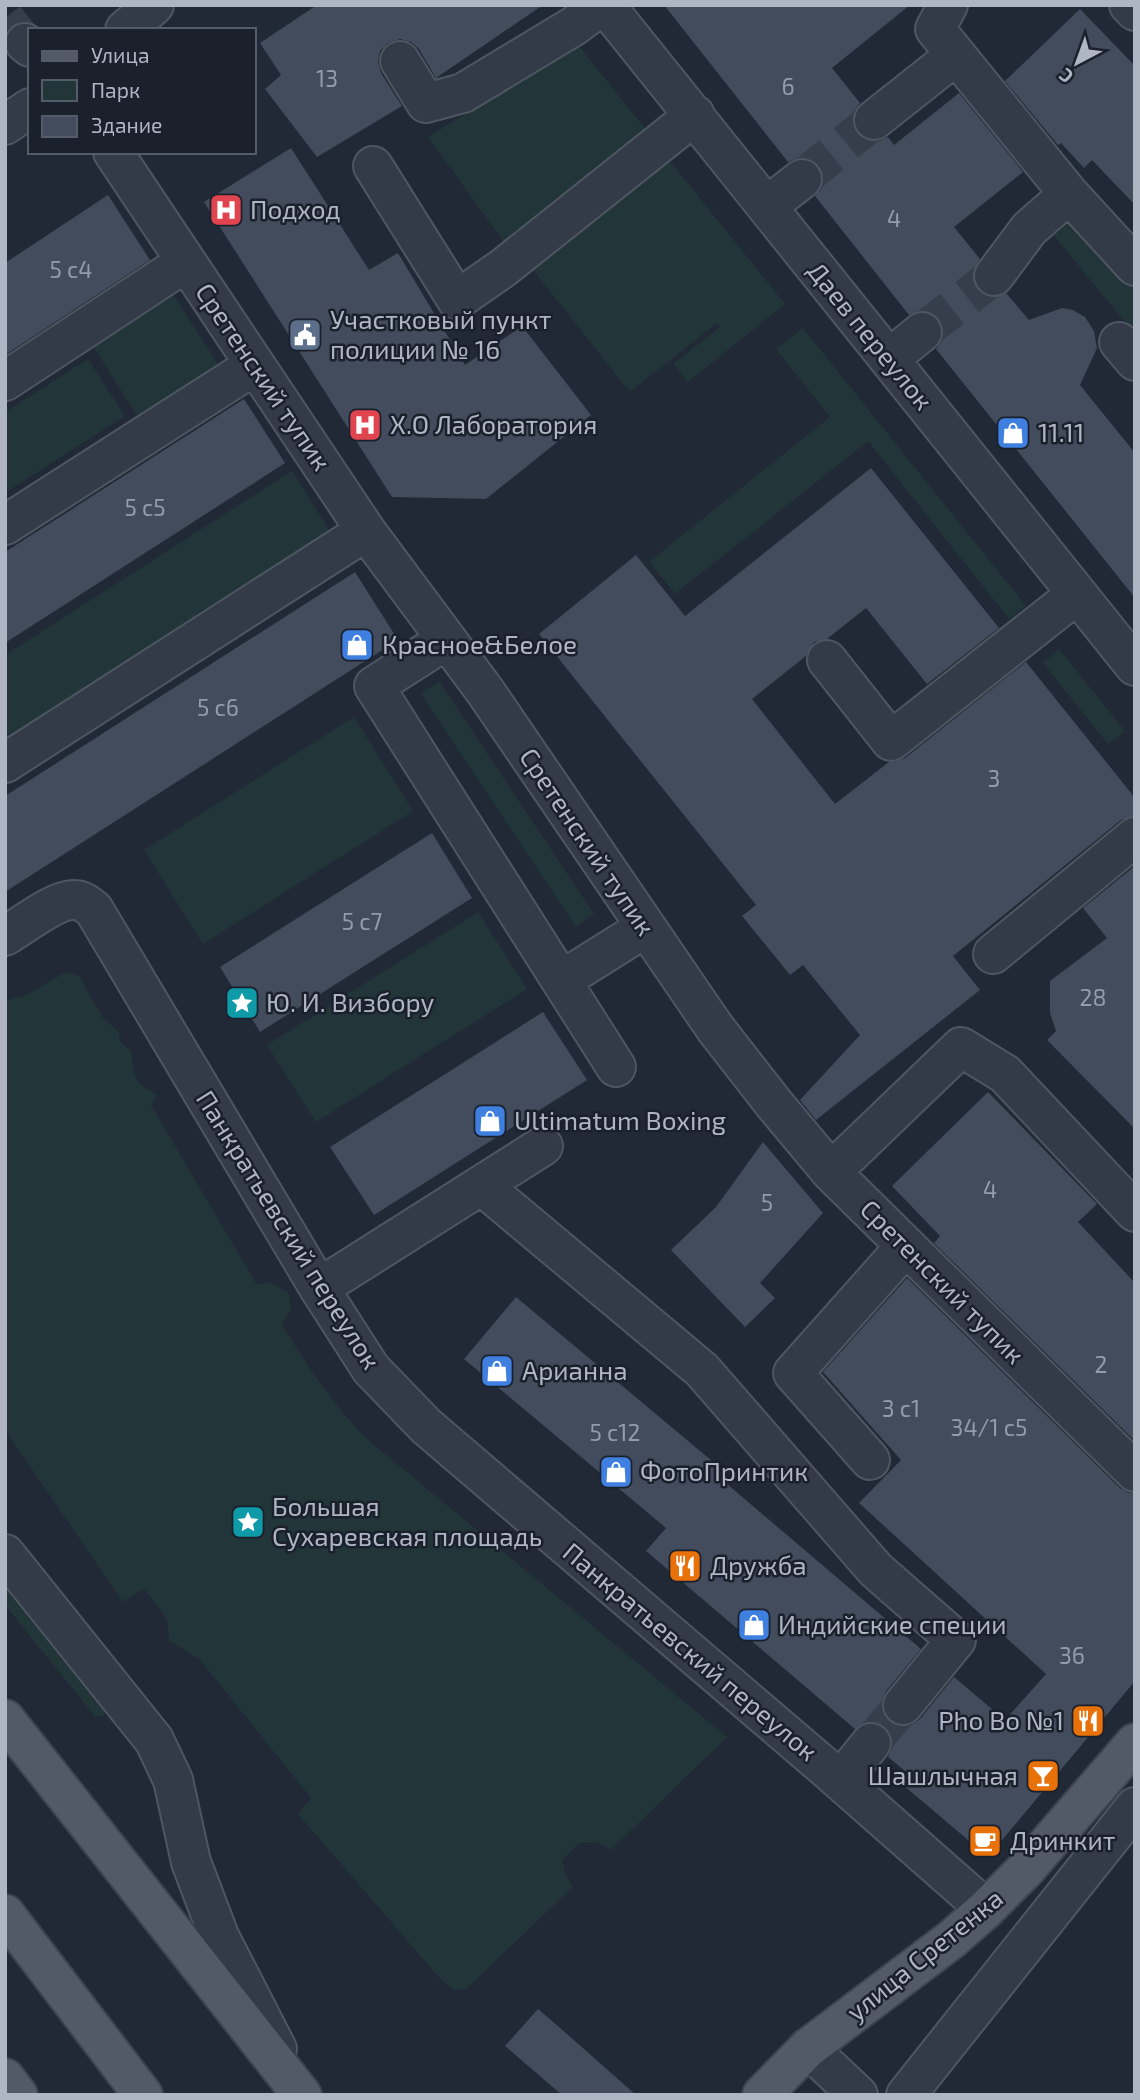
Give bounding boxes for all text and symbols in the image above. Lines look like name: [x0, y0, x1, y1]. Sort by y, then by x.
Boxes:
legend: [28, 28, 256, 154]
north arrow: [1042, 28, 1112, 98]
text: Улица: [91, 42, 150, 67]
house number: 13: [316, 64, 338, 92]
text: С: [1054, 64, 1077, 89]
house number: 6: [781, 72, 795, 100]
text: Парк: [91, 77, 140, 102]
text: Здание: [91, 112, 162, 137]
hospital icon: Подход: [207, 191, 245, 229]
place label: Подход: [250, 193, 340, 224]
house number: 4: [887, 204, 901, 232]
house number: 5 с4: [50, 255, 92, 283]
street label: Даев переулок: [801, 255, 940, 416]
street label: Сретенский тупик: [189, 277, 338, 476]
place label: Участковый пункт полиции № 16: [330, 303, 552, 364]
public building icon: Участковый пункт полиции № 16: [286, 316, 324, 354]
hospital icon: X.O Лаборатория: [346, 406, 384, 444]
place label: X.O Лаборатория: [390, 408, 597, 439]
shop icon: 11.11: [994, 414, 1032, 452]
place label: 11.11: [1038, 416, 1084, 447]
house number: 5 с5: [124, 493, 166, 521]
shop icon: Красное&Белое: [338, 626, 376, 664]
place label: Красное&Белое: [382, 628, 577, 659]
house number: 5 с6: [197, 693, 239, 721]
street label: Сретенский тупик: [513, 742, 662, 941]
house number: 3: [988, 764, 1000, 792]
house number: 5 с7: [342, 907, 382, 935]
house number: 28: [1080, 983, 1106, 1011]
place icon: Ю. И. Визбору: [223, 984, 261, 1022]
place label: Ю. И. Визбору: [266, 986, 435, 1018]
street label: Панкратьевский переулок: [190, 1084, 388, 1375]
shop icon: Ultimatum Boxing: [471, 1102, 509, 1140]
place label: Ultimatum Boxing: [514, 1104, 726, 1135]
house number: 4: [983, 1175, 997, 1203]
house number: 5: [761, 1188, 773, 1216]
street label: Сретенский тупик: [854, 1193, 1031, 1370]
house number: 2: [1095, 1350, 1107, 1378]
shop icon: Арианна: [478, 1352, 516, 1390]
place label: Арианна: [522, 1354, 628, 1385]
house number: 3 с1: [882, 1394, 920, 1422]
house number: 34/1 с5: [951, 1413, 1027, 1441]
house number: 5 с12: [590, 1418, 640, 1446]
shop icon: ФотоПринтик: [597, 1453, 635, 1491]
place label: ФотоПринтик: [640, 1455, 808, 1486]
place label: Большая Сухаревская площадь: [272, 1490, 542, 1552]
place icon: Большая Сухаревская площадь: [229, 1503, 267, 1541]
street label: Панкратьевский переулок: [557, 1535, 824, 1767]
restaurant icon: Дружба: [666, 1547, 704, 1585]
place label: Дружба: [710, 1549, 807, 1581]
shop icon: Индийские специи: [735, 1606, 773, 1644]
place label: Индийские специи: [778, 1608, 1006, 1639]
house number: 36: [1059, 1641, 1085, 1669]
restaurant icon: Pho Bo №1: [1069, 1702, 1107, 1740]
place label: Pho Bo №1: [938, 1704, 1064, 1735]
bar icon: Шашлычная: [1024, 1757, 1062, 1795]
place label: Шашлычная: [868, 1759, 1018, 1790]
cafe icon: Дринкит: [966, 1822, 1004, 1860]
place label: Дринкит: [1010, 1824, 1116, 1855]
street label: улица Сретенка: [840, 1881, 1009, 2027]

